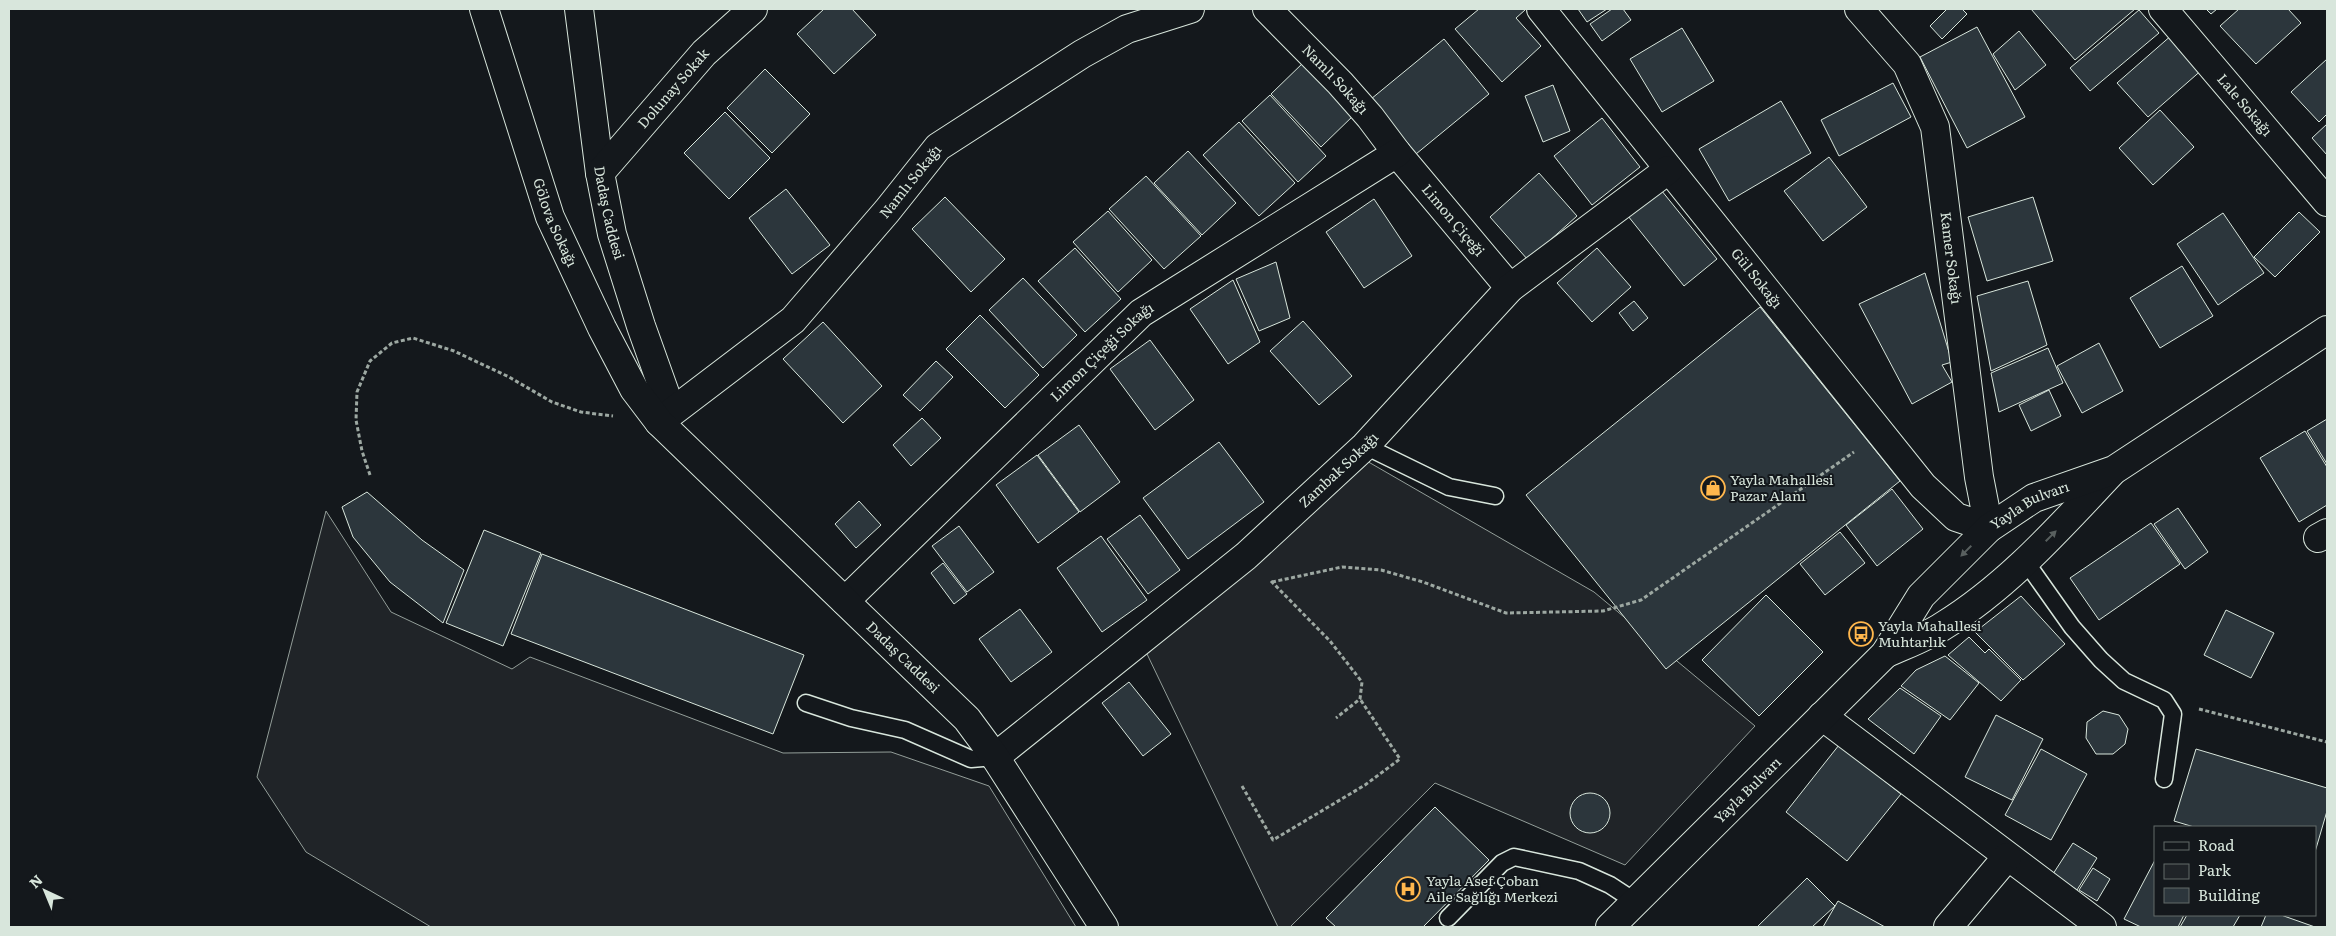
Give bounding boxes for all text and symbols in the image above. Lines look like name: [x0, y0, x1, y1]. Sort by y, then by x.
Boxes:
street label: Namlı Sokağı: [1298, 39, 1374, 118]
street label: Dolunay Sokak: [632, 43, 713, 132]
street label: Lale Sokağı: [2213, 69, 2278, 140]
street label: Namlı Sokağı: [874, 140, 945, 222]
street label: Dadaş Caddesi: [590, 165, 630, 262]
street label: Gölova Sokağı: [529, 175, 583, 270]
street label: Limon Çiçeği: [1418, 179, 1490, 260]
street label: Kamer Sokağı: [1936, 211, 1968, 305]
street label: Gül Sokağı: [1727, 243, 1788, 312]
street label: Limon Çiçeği Sokağı: [1045, 297, 1157, 405]
street label: Zambak Sokağı: [1294, 427, 1382, 511]
place label: Yayla Mahallesi Pazar Alanı: [1730, 469, 1834, 505]
shop icon: Yayla Mahallesi Pazar Alanı: [1700, 475, 1726, 501]
street label: Yayla Bulvarı: [1986, 475, 2072, 534]
one-way arrow: [2045, 530, 2057, 542]
one-way arrow: [1960, 545, 1972, 557]
place label: Yayla Mahallesi Muhtarlık: [1878, 615, 1982, 651]
street label: Dadaş Caddesi: [862, 616, 945, 697]
bus stop icon: Yayla Mahallesi Muhtarlık: [1848, 621, 1874, 647]
street label: Yayla Bulvarı: [1709, 752, 1785, 827]
legend: [2154, 826, 2316, 916]
text: Road: [2198, 833, 2234, 856]
text: Park: [2198, 858, 2232, 881]
north arrow: [20, 866, 70, 916]
text: N: [24, 869, 47, 892]
place label: Yayla Asef Çoban Aile Sağlığı Merkezi: [1426, 870, 1558, 906]
hospital icon: Yayla Asef Çoban Aile Sağlığı Merkezi: [1395, 876, 1421, 902]
text: Building: [2198, 883, 2260, 906]

